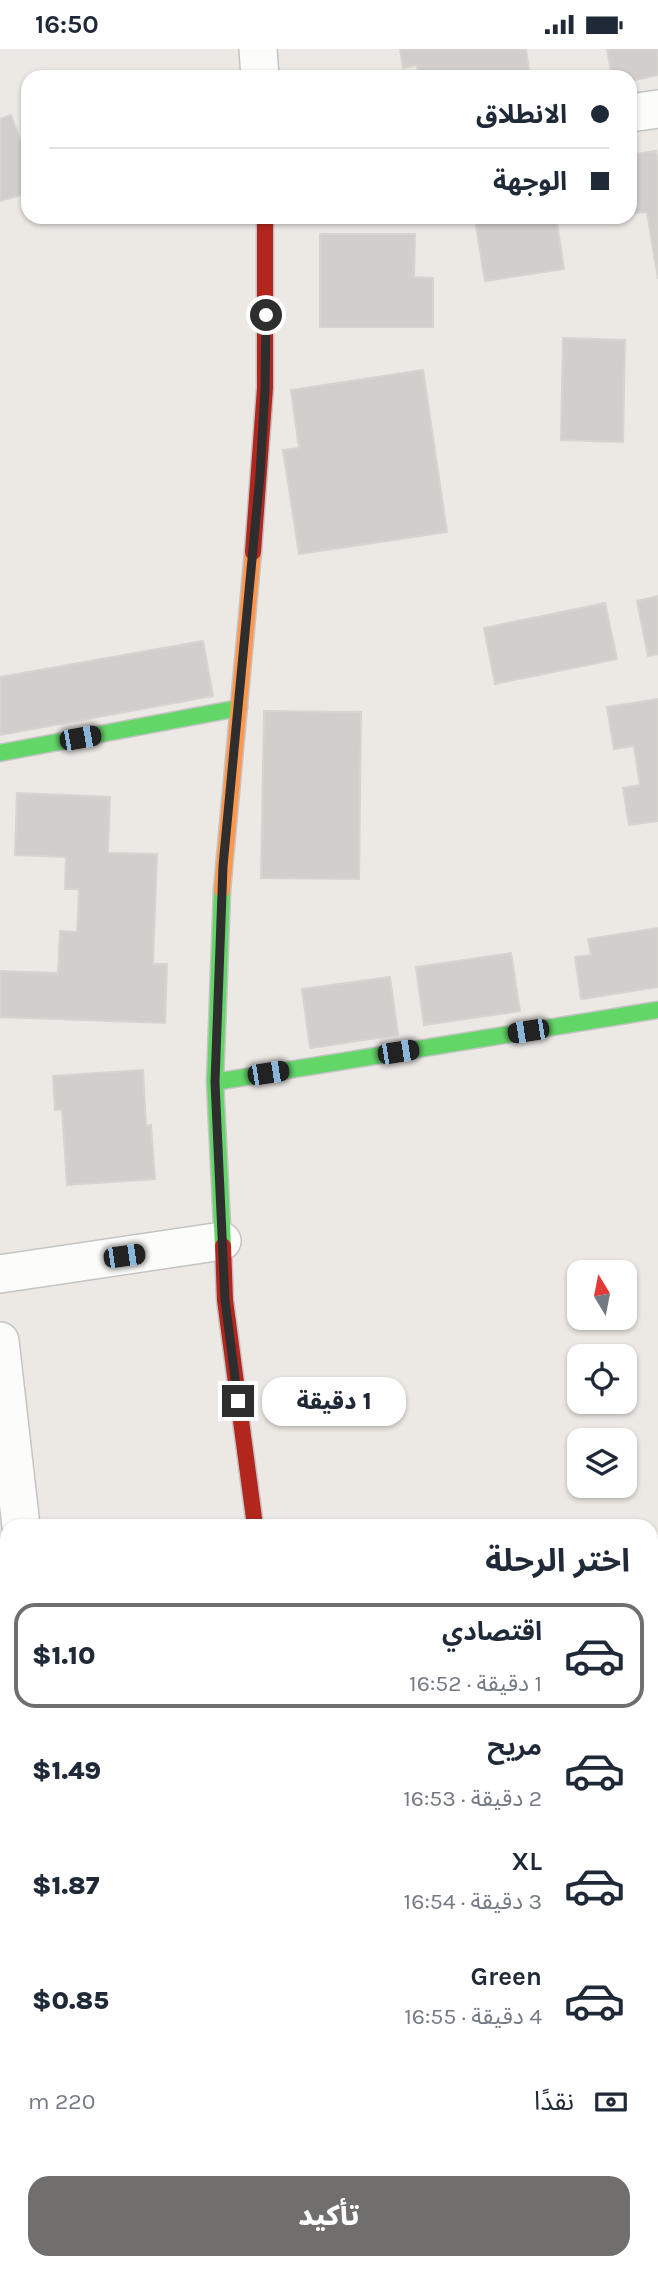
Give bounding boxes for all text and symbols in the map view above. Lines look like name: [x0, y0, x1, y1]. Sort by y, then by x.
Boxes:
text: 16:50: [35, 9, 99, 40]
text: الانطلاق: [476, 99, 567, 130]
text: الوجهة: [493, 166, 567, 197]
route start: [250, 299, 282, 331]
car: [58, 724, 103, 752]
car: [506, 1017, 551, 1045]
car: [376, 1038, 421, 1066]
car: [246, 1059, 291, 1087]
car: [102, 1243, 147, 1269]
north arrow: [567, 1260, 637, 1330]
map controls: [567, 1260, 637, 1498]
button: locate: [567, 1344, 637, 1414]
callout: 1 دقيقة: [262, 1377, 406, 1425]
route end: [222, 1385, 254, 1417]
text: 1 دقيقة: [296, 1388, 372, 1415]
button: layers: [567, 1428, 637, 1498]
text: اختر الرحلة: [485, 1542, 630, 1579]
text: اقتصادي: [442, 1616, 542, 1647]
icon: car: [563, 1624, 626, 1687]
text: $1.10: [32, 1640, 96, 1671]
text: 1 دقيقة · 16:52: [409, 1670, 542, 1697]
text: مريح: [487, 1731, 542, 1762]
icon: car: [563, 1739, 626, 1802]
text: $1.49: [32, 1755, 101, 1786]
text: 2 دقيقة · 16:53: [403, 1785, 542, 1812]
text: XL: [511, 1846, 542, 1877]
icon: car: [563, 1854, 626, 1917]
text: $1.87: [32, 1870, 99, 1901]
text: 3 دقيقة · 16:54: [404, 1888, 542, 1915]
text: Green: [470, 1961, 542, 1992]
icon: car: [563, 1969, 626, 2032]
text: $0.85: [32, 1985, 109, 2016]
text: 4 دقيقة · 16:55: [404, 2003, 542, 2030]
icon: cash: [592, 2083, 630, 2121]
text: نقدًا: [534, 2086, 574, 2117]
text: 220 m: [28, 2088, 95, 2115]
button: تأكيد: [28, 2176, 630, 2256]

